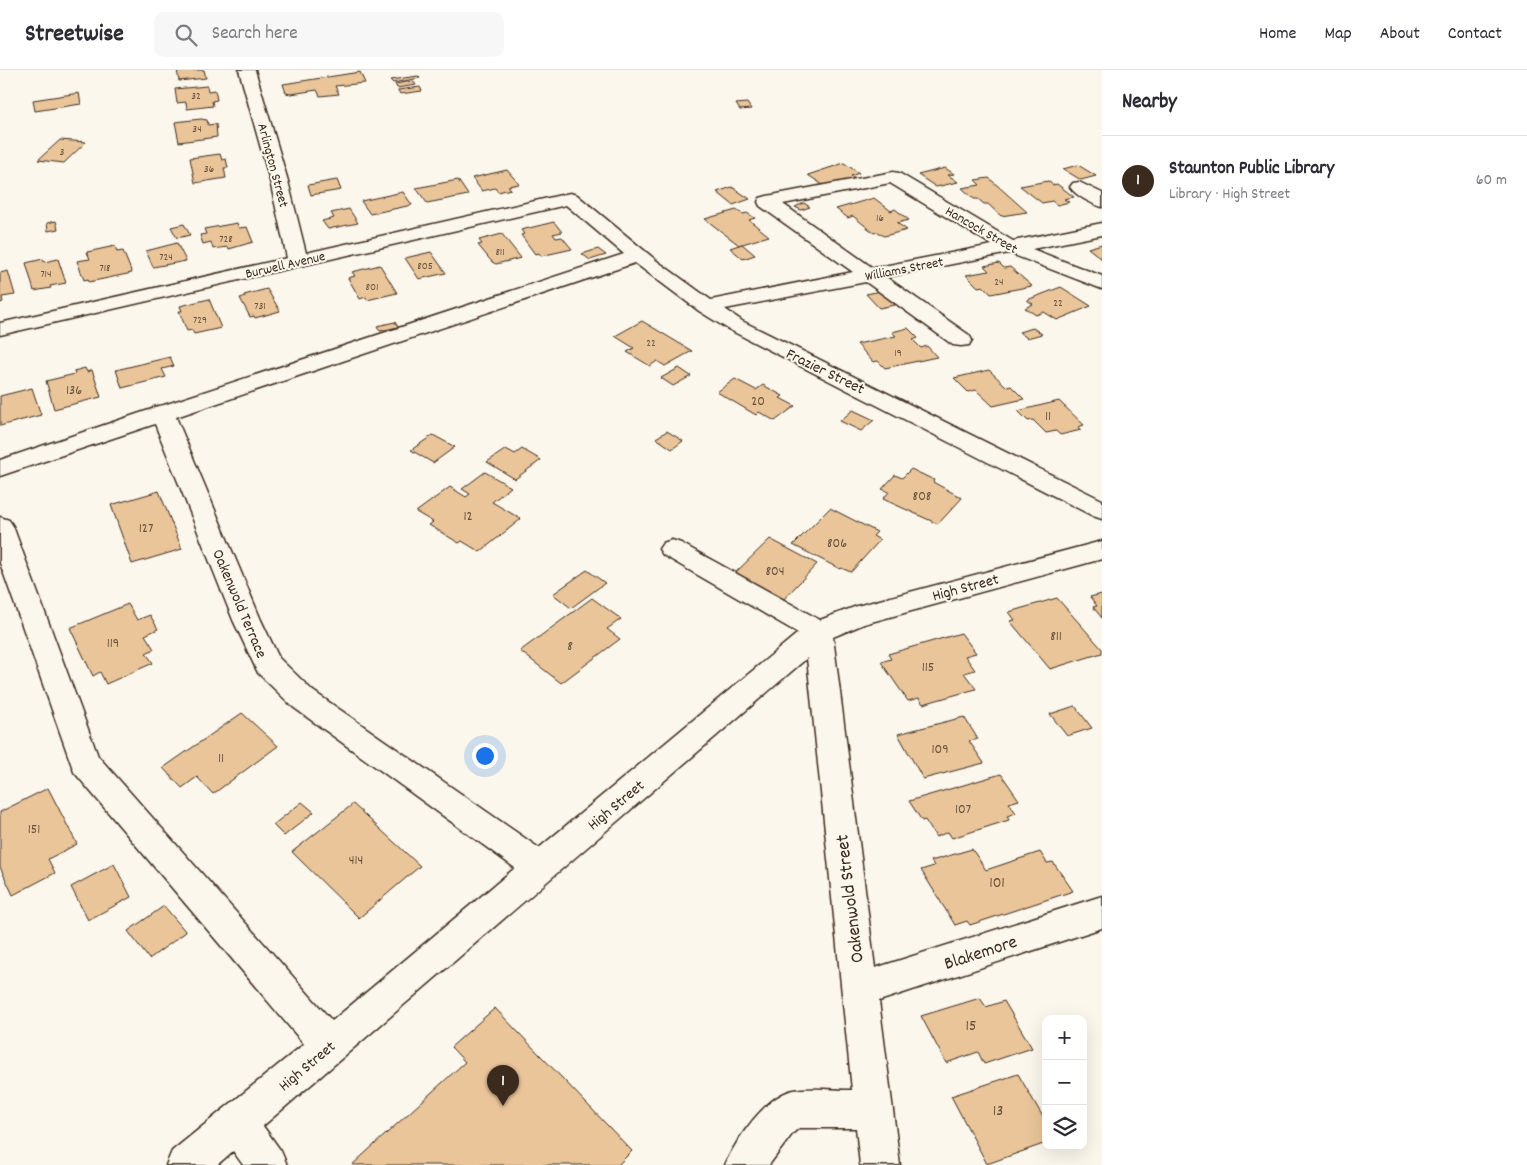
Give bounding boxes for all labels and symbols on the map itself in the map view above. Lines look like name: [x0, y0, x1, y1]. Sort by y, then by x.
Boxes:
house number: 32: [191, 89, 201, 105]
street label: Arlington Street: [251, 121, 293, 210]
house number: 34: [192, 122, 202, 138]
house number: 3: [60, 145, 65, 161]
house number: 36: [204, 162, 214, 178]
street label: Hancock Street: [941, 202, 1021, 260]
house number: 16: [876, 211, 884, 227]
house number: 728: [219, 232, 233, 248]
house number: 811: [495, 245, 505, 261]
street label: Burwell Avenue: [244, 247, 327, 285]
house number: 724: [159, 250, 173, 266]
street label: Williams Street: [864, 253, 945, 287]
house number: 805: [417, 259, 433, 275]
house number: 718: [99, 261, 111, 277]
house number: 714: [40, 267, 52, 283]
house number: 24: [994, 275, 1004, 291]
house number: 801: [366, 280, 378, 296]
house number: 22: [1053, 296, 1063, 312]
house number: 731: [254, 299, 266, 315]
house number: 729: [193, 313, 207, 329]
house number: 22: [646, 336, 656, 352]
street label: Frazier Street: [782, 343, 868, 401]
house number: 19: [894, 346, 902, 362]
house number: 136: [66, 381, 82, 401]
house number: 20: [751, 392, 765, 412]
house number: 11: [1045, 407, 1051, 427]
house number: 808: [913, 487, 932, 507]
house number: 12: [463, 507, 473, 527]
house number: 127: [139, 519, 153, 539]
house number: 806: [827, 534, 847, 554]
street label: Oakenwold Terrace: [205, 546, 272, 662]
house number: 804: [765, 562, 785, 582]
street label: High Street: [930, 568, 1002, 608]
house number: 811: [1050, 627, 1062, 647]
house number: 119: [107, 634, 119, 654]
house number: 8: [567, 637, 573, 657]
house number: 115: [922, 658, 934, 678]
house number: 109: [931, 740, 949, 760]
your location: [472, 743, 498, 769]
house number: 11: [218, 749, 224, 769]
street label: High Street: [583, 775, 650, 837]
house number: 107: [955, 800, 971, 820]
house number: 151: [28, 820, 40, 840]
street label: Oakenwold Street: [830, 833, 873, 964]
house number: 414: [349, 851, 363, 871]
house number: 101: [989, 872, 1005, 895]
street label: Blakemore: [941, 930, 1021, 979]
house number: 15: [966, 1015, 976, 1038]
street label: High Street: [274, 1036, 341, 1098]
pin: 1: [487, 1065, 519, 1106]
house number: 13: [993, 1100, 1003, 1123]

